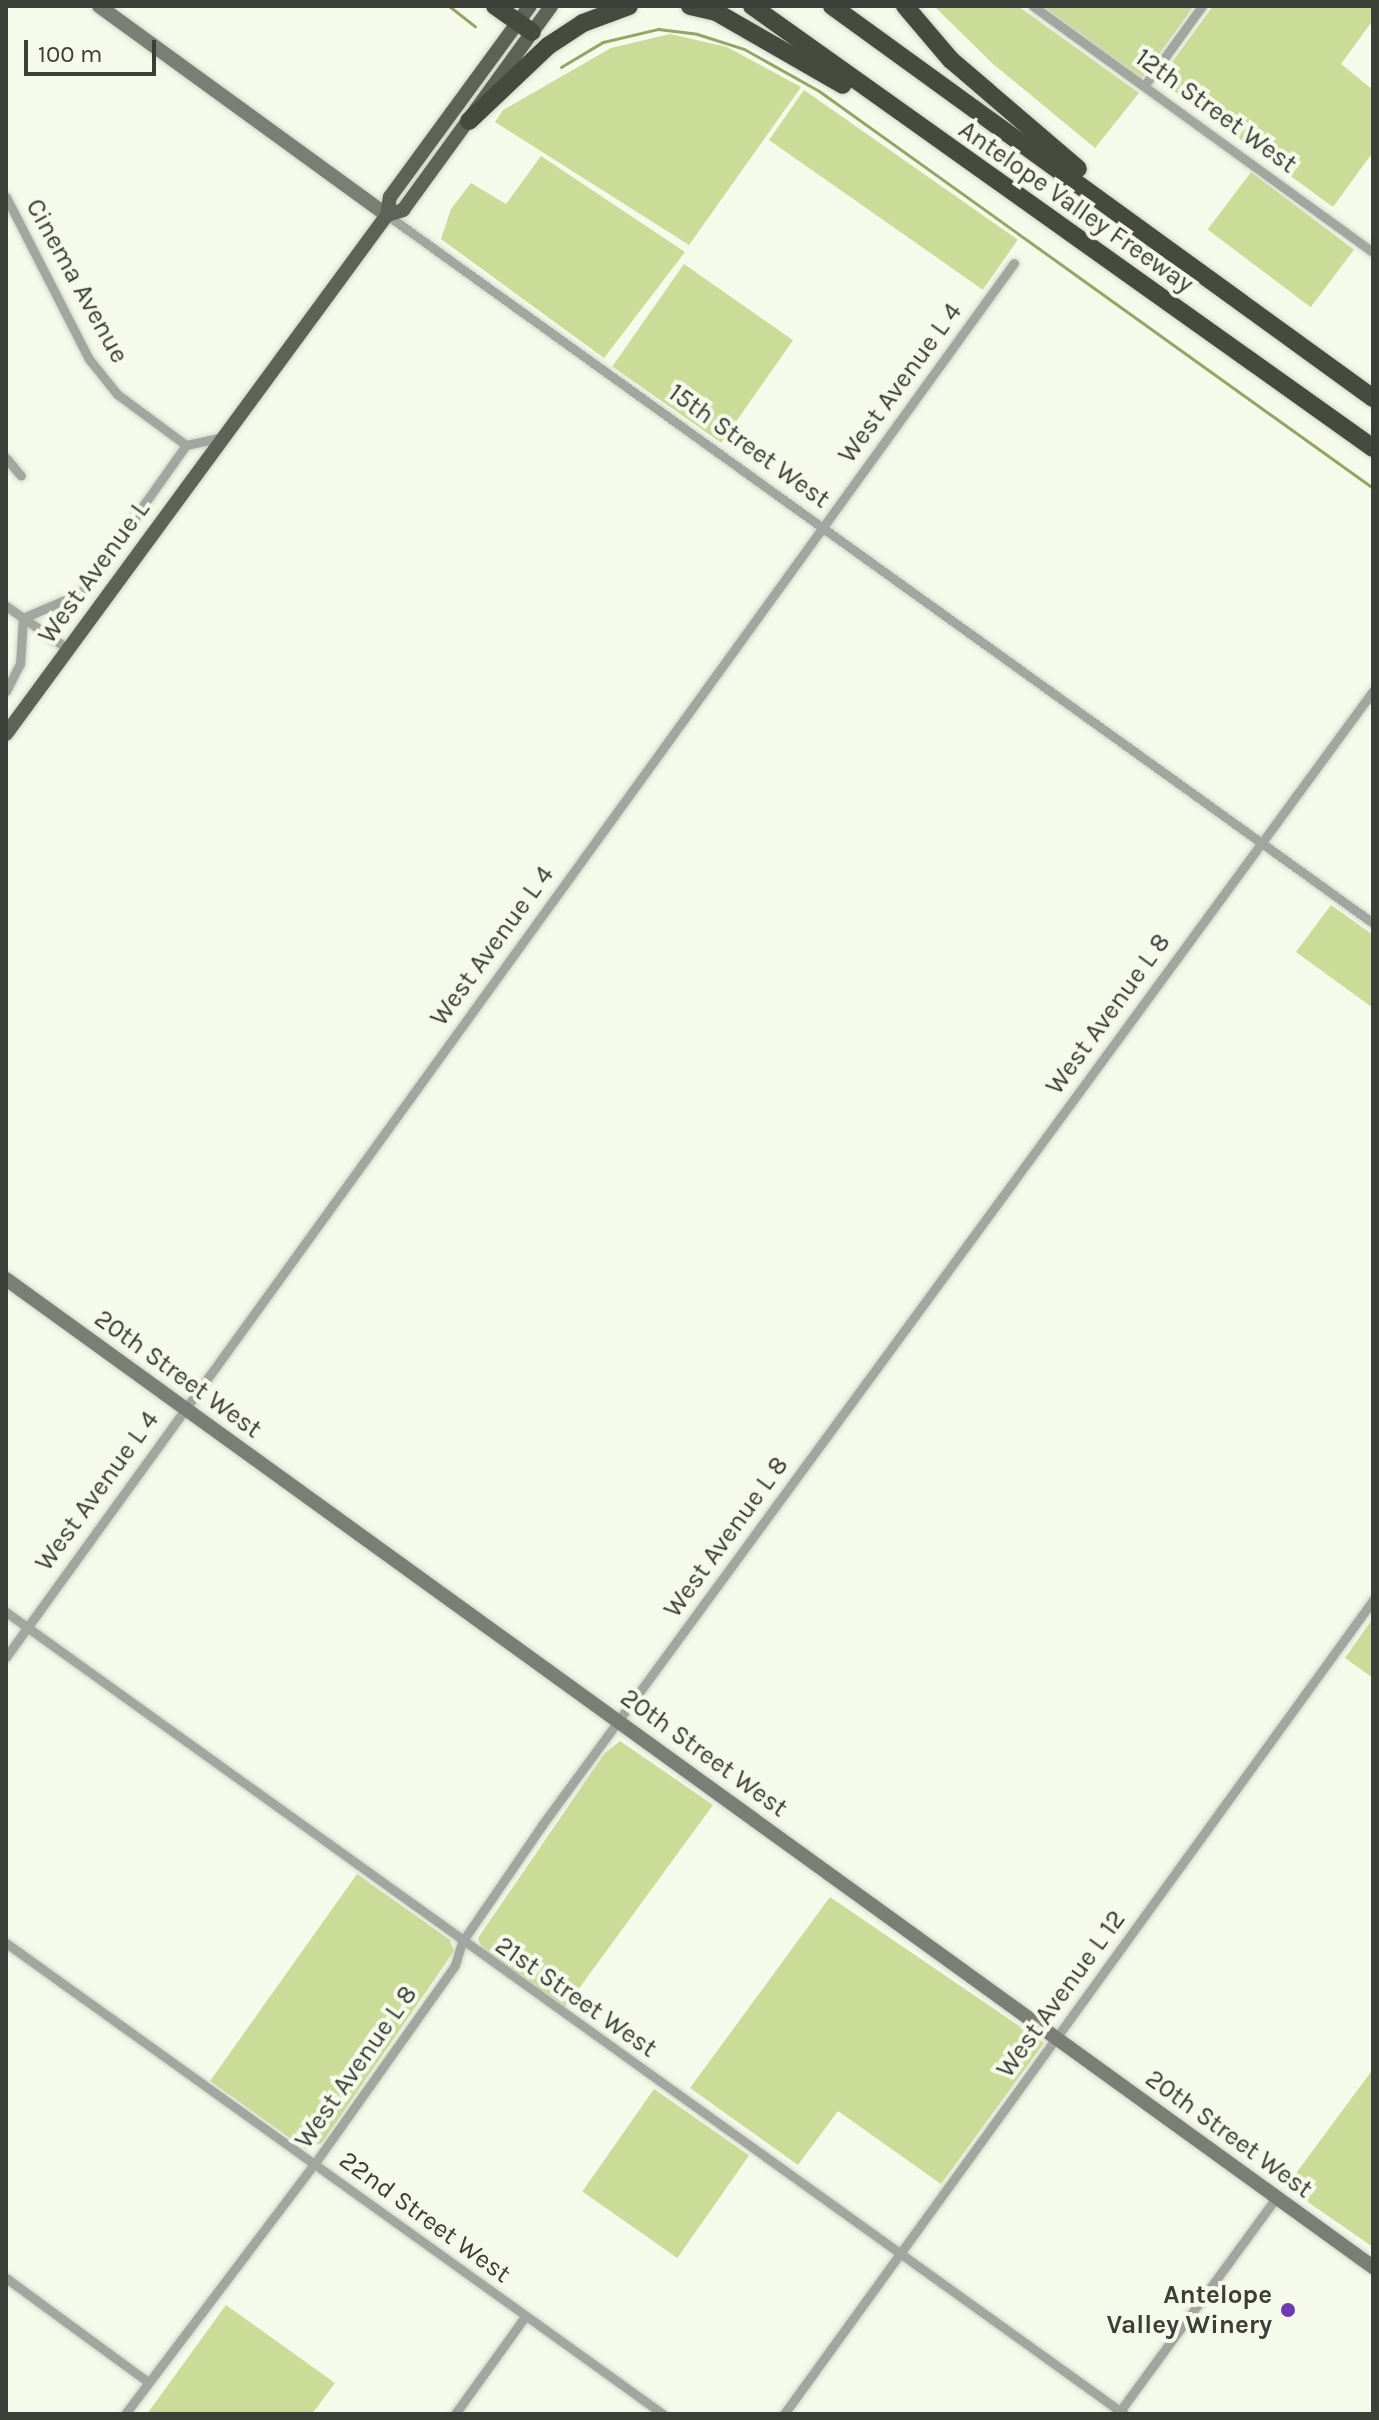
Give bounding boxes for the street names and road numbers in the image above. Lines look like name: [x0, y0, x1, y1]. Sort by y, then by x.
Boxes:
street label: 12th Street West: [1129, 42, 1303, 180]
street label: Antelope Valley Freeway: [953, 114, 1199, 300]
street label: Cinema Avenue: [19, 193, 135, 369]
street label: West Avenue L 4: [832, 297, 968, 469]
street label: 15th Street West: [662, 377, 836, 515]
street label: West Avenue L: [32, 494, 156, 650]
street label: West Avenue L 4: [424, 860, 560, 1032]
street label: West Avenue L 8: [1039, 927, 1177, 1101]
street label: 20th Street West: [88, 1303, 268, 1445]
street label: West Avenue L 4: [29, 1405, 165, 1577]
street label: West Avenue L 8: [657, 1450, 795, 1624]
street label: 20th Street West: [614, 1682, 794, 1824]
street label: West Avenue L 12: [990, 1904, 1132, 2084]
street label: 21st Street West: [489, 1930, 663, 2064]
street label: West Avenue L 8: [288, 1980, 424, 2154]
street label: 20th Street West: [1139, 2063, 1319, 2205]
street label: 22nd Street West: [333, 2144, 517, 2290]

